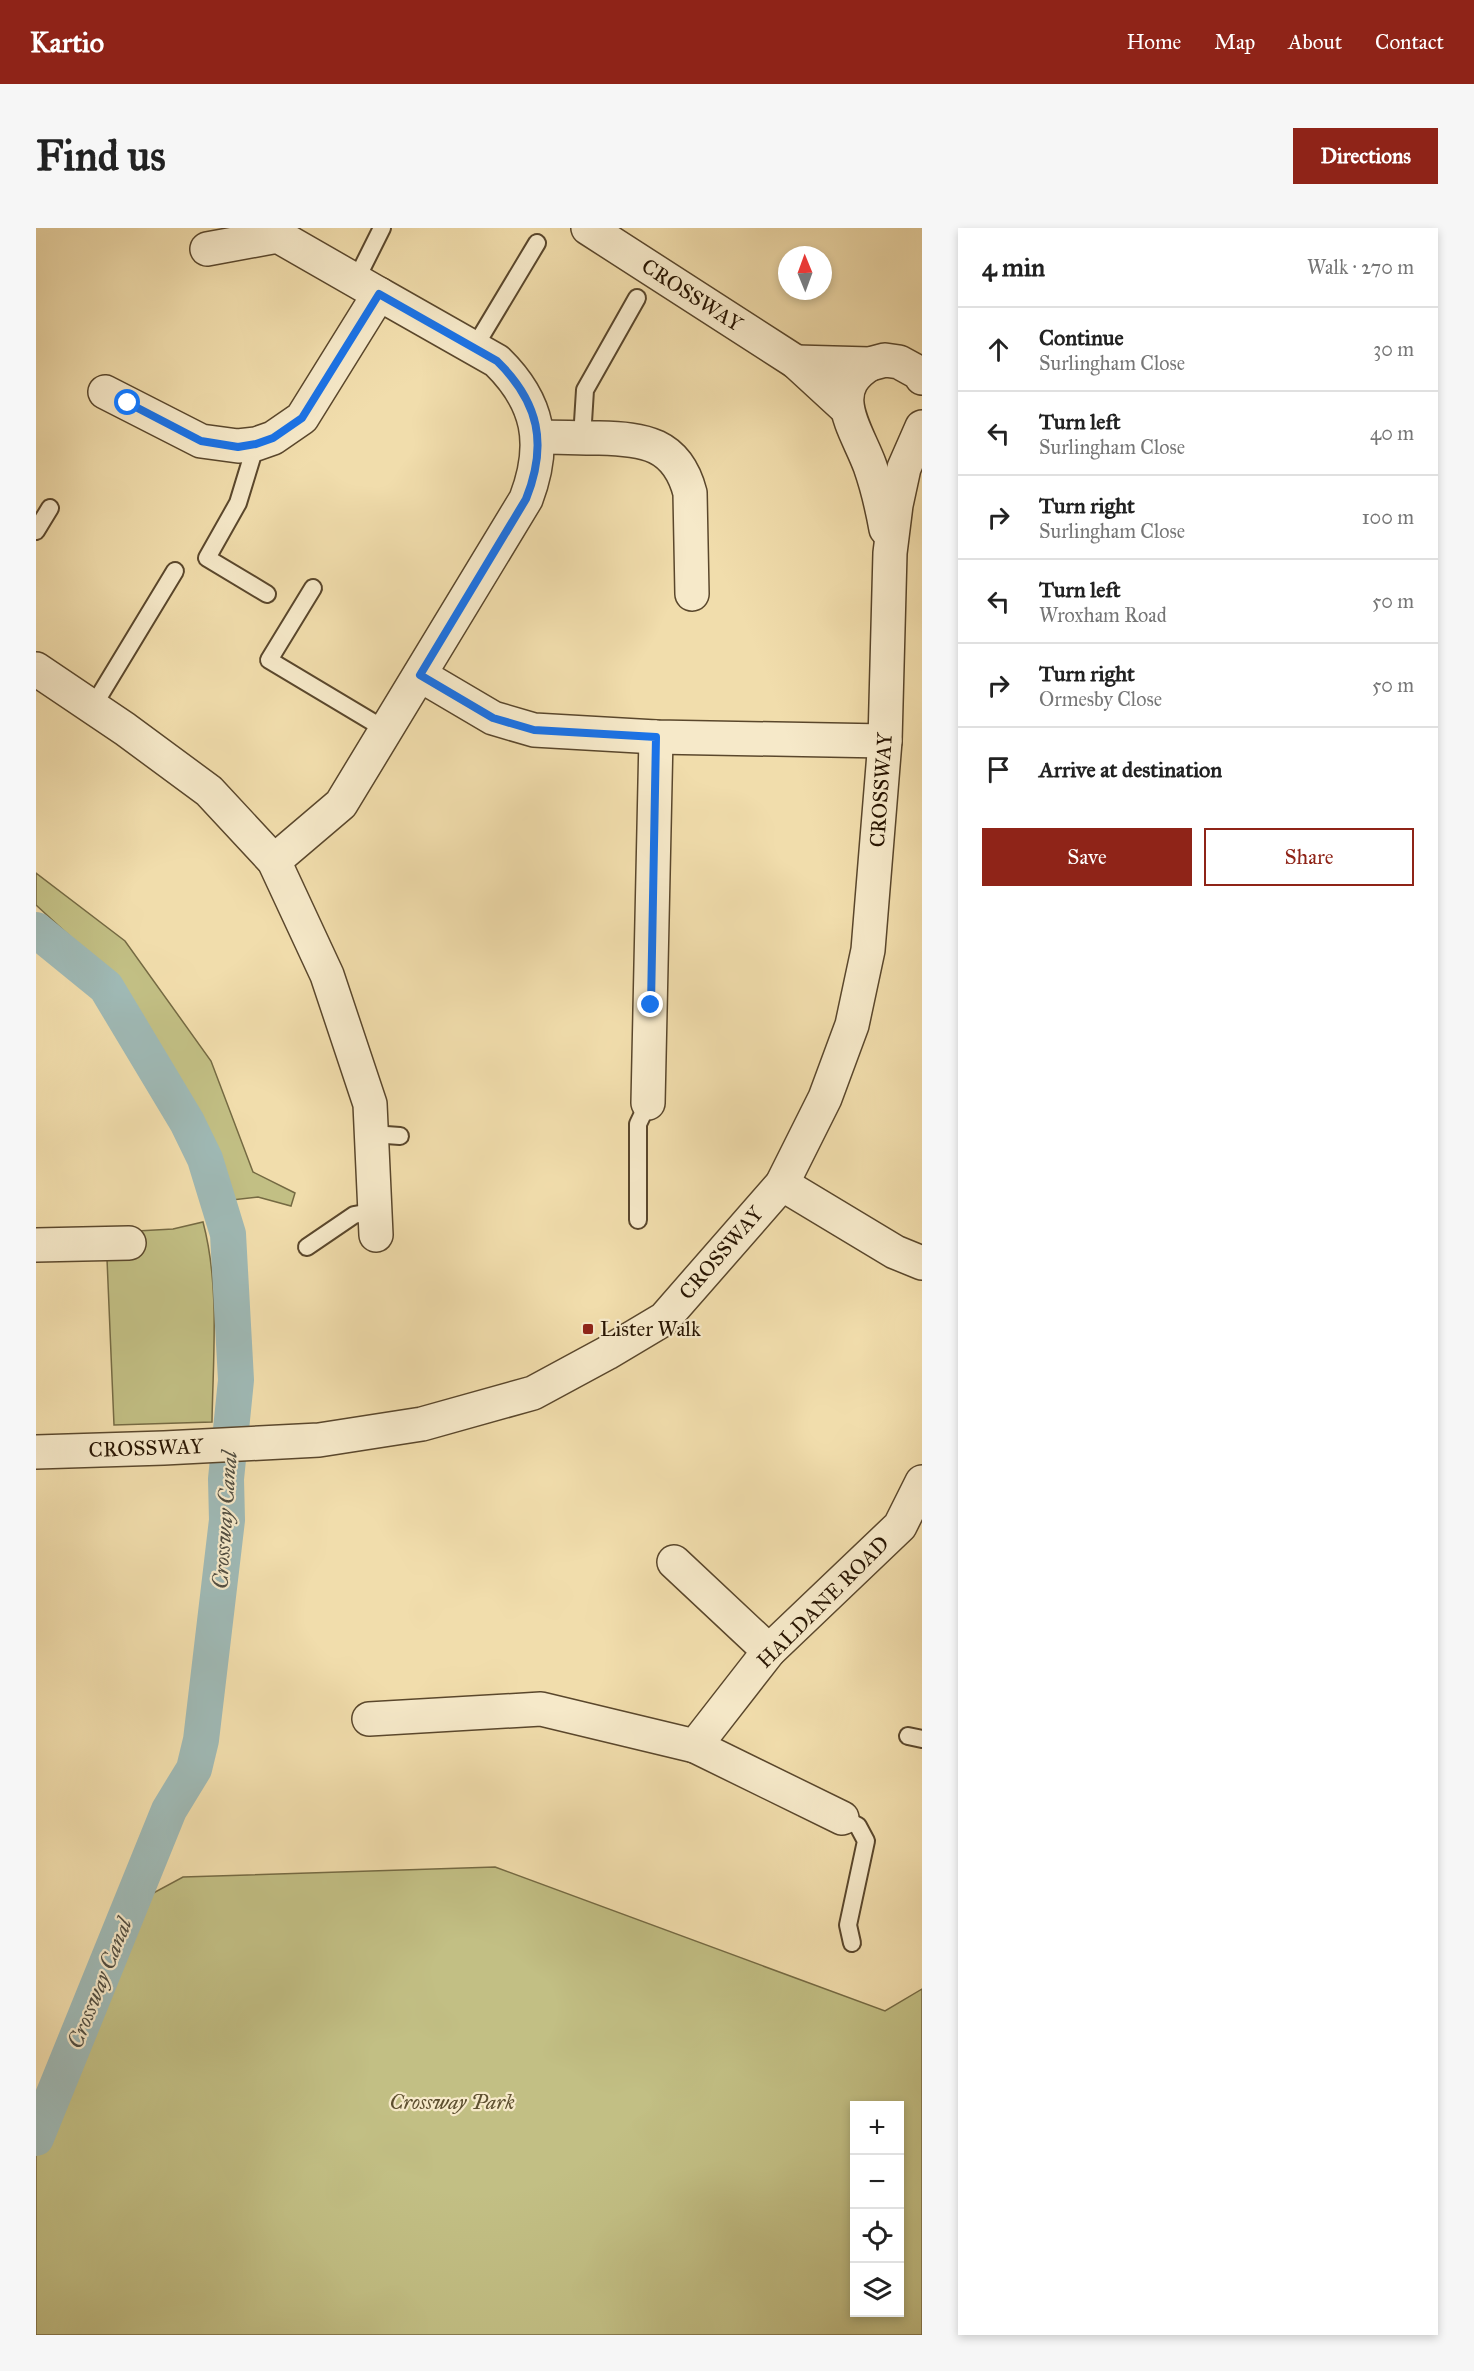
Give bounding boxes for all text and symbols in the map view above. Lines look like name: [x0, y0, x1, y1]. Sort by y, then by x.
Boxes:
text: Kartio: [30, 25, 104, 60]
text: Home: [1126, 29, 1181, 55]
text: Map: [1214, 29, 1255, 55]
text: About: [1288, 29, 1342, 55]
text: Contact: [1375, 29, 1444, 55]
button: Directions: [1293, 128, 1438, 184]
text: Find us: [36, 130, 166, 182]
north arrow: [778, 246, 832, 300]
text: 4 min: [982, 251, 1045, 283]
street label: CROSSWAY: [637, 253, 748, 338]
text: Walk · 270 m: [1307, 255, 1414, 279]
text: Continue: [1039, 324, 1124, 351]
icon: ahead: [982, 333, 1015, 366]
text: 30 m: [1373, 337, 1414, 361]
text: Surlingham Close: [1039, 351, 1185, 375]
route start: [114, 389, 140, 415]
text: Turn left: [1039, 408, 1121, 435]
icon: left: [982, 417, 1015, 450]
text: 40 m: [1370, 421, 1414, 445]
text: Surlingham Close: [1039, 435, 1185, 459]
text: Turn right: [1039, 492, 1135, 519]
icon: right: [982, 501, 1015, 534]
text: 100 m: [1362, 505, 1414, 529]
text: Surlingham Close: [1039, 519, 1185, 543]
text: Turn left: [1039, 576, 1121, 603]
icon: left: [982, 585, 1015, 618]
text: 50 m: [1372, 589, 1414, 613]
text: Wroxham Road: [1039, 603, 1167, 627]
text: Turn right: [1039, 660, 1135, 687]
icon: right: [982, 669, 1015, 702]
text: 50 m: [1372, 673, 1414, 697]
text: Ormesby Close: [1039, 687, 1162, 711]
street label: CROSSWAY: [864, 731, 898, 848]
icon: arrive: [982, 753, 1015, 786]
text: Arrive at destination: [1039, 756, 1222, 783]
button: Save: [982, 828, 1192, 886]
button: Share: [1204, 828, 1414, 886]
route end: [637, 991, 663, 1017]
street label: CROSSWAY: [674, 1201, 769, 1305]
place label: Lister Walk: [600, 1316, 701, 1342]
marker: Lister Walk: [581, 1322, 595, 1336]
street label: CROSSWAY: [88, 1433, 204, 1463]
water label: Crossway Canal: [206, 1448, 243, 1590]
street label: HALDANE ROAD: [751, 1530, 895, 1674]
water label: Crossway Canal: [61, 1912, 139, 2052]
park label: Crossway Park: [390, 2089, 515, 2115]
map controls: [850, 2101, 904, 2317]
button: +: [850, 2101, 904, 2155]
button: −: [850, 2155, 904, 2209]
button: locate: [850, 2209, 904, 2263]
button: layers: [850, 2263, 904, 2317]

